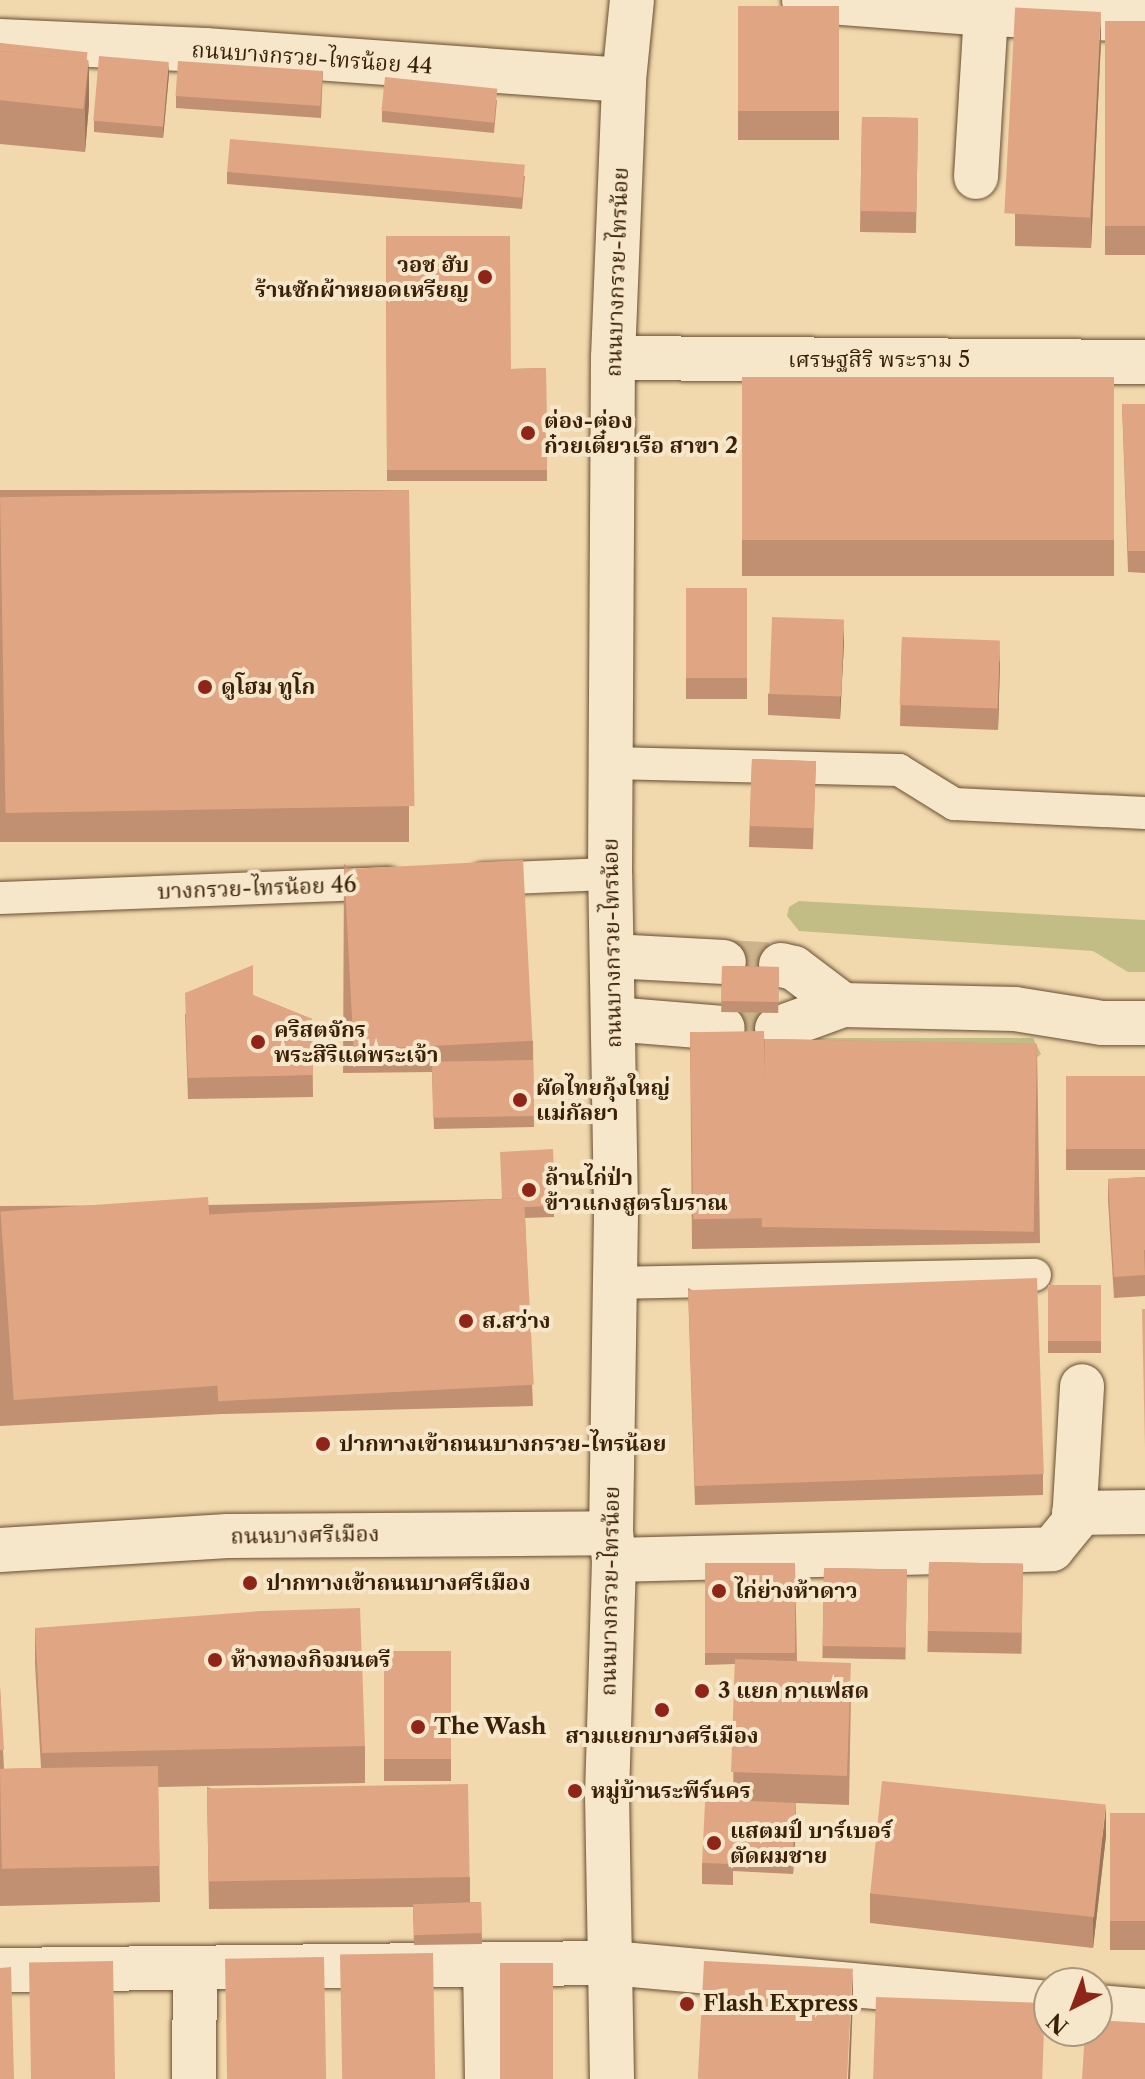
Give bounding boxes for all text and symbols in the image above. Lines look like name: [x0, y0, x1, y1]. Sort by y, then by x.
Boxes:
street label: ถนนบางกรวย-ไทรน้อย 44: [191, 36, 433, 80]
street label: ถนนบางกรวย-ไทรน้อย: [600, 166, 634, 378]
place label: วอช ฮับ ร้านซักผ้าหยอดเหรียญ: [255, 251, 469, 302]
marker: วอช ฮับ ร้านซักผ้าหยอดเหรียญ: [476, 268, 494, 286]
street label: เศรษฐสิริ พระราม 5: [788, 347, 970, 373]
place label: ต่อง-ต่อง ก๋วยเตี๋ยวเรือ สาขา 2: [544, 407, 738, 458]
marker: ต่อง-ต่อง ก๋วยเตี๋ยวเรือ สาขา 2: [519, 424, 537, 442]
place label: ดูโฮม ทูโก: [221, 674, 315, 700]
marker: ดูโฮม ทูโก: [196, 678, 214, 696]
street label: ถนนบางกรวย-ไทรน้อย: [597, 838, 627, 1048]
street label: บางกรวย-ไทรน้อย 46: [157, 871, 357, 905]
place label: คริสตจักร พระสิริแด่พระเจ้า: [274, 1016, 438, 1068]
marker: คริสตจักร พระสิริแด่พระเจ้า: [249, 1033, 267, 1051]
place label: ผัดไทยกุ้งใหญ่ แม่กัลยา: [536, 1074, 670, 1126]
marker: ผัดไทยกุ้งใหญ่ แม่กัลยา: [511, 1091, 529, 1109]
place label: ล้านไก่ป่า ข้าวแกงสูตรโบราณ: [545, 1164, 728, 1216]
marker: ล้านไก่ป่า ข้าวแกงสูตรโบราณ: [520, 1181, 538, 1199]
place label: ส.สว่าง: [482, 1308, 551, 1334]
marker: ส.สว่าง: [457, 1312, 475, 1330]
place label: ปากทางเข้าถนนบางกรวย-ไทรน้อย: [339, 1431, 666, 1457]
marker: ปากทางเข้าถนนบางกรวย-ไทรน้อย: [314, 1435, 332, 1453]
street label: ถนนบางกรวย-ไทรน้อย: [595, 1486, 625, 1696]
street label: ถนนบางศรีเมือง: [230, 1521, 380, 1549]
place label: ปากทางเข้าถนนบางศรีเมือง: [266, 1570, 531, 1596]
marker: ปากทางเข้าถนนบางศรีเมือง: [241, 1574, 259, 1592]
place label: ไก่ย่างห้าดาว: [735, 1578, 858, 1604]
marker: ไก่ย่างห้าดาว: [710, 1582, 728, 1600]
place label: ห้างทองกิจมนตรี: [231, 1647, 390, 1673]
marker: ห้างทองกิจมนตรี: [206, 1651, 224, 1669]
place label: 3 แยก กาแฟสด: [718, 1678, 869, 1704]
marker: 3 แยก กาแฟสด: [693, 1682, 711, 1700]
marker: สามแยกบางศรีเมือง: [653, 1701, 671, 1719]
place label: The Wash: [434, 1714, 547, 1740]
marker: The Wash: [409, 1718, 427, 1736]
place label: สามแยกบางศรีเมือง: [565, 1723, 759, 1749]
place label: หมู่บ้านระพีร์นคร: [591, 1778, 751, 1804]
marker: หมู่บ้านระพีร์นคร: [566, 1782, 584, 1800]
place label: แสตมป์ บาร์เบอร์ ตัดผมชาย: [730, 1817, 892, 1868]
marker: แสตมป์ บาร์เบอร์ ตัดผมชาย: [705, 1834, 723, 1852]
north arrow: [1033, 1967, 1113, 2047]
place label: Flash Express: [703, 1991, 858, 2017]
marker: Flash Express: [678, 1995, 696, 2013]
text: N: [1042, 2007, 1074, 2040]

